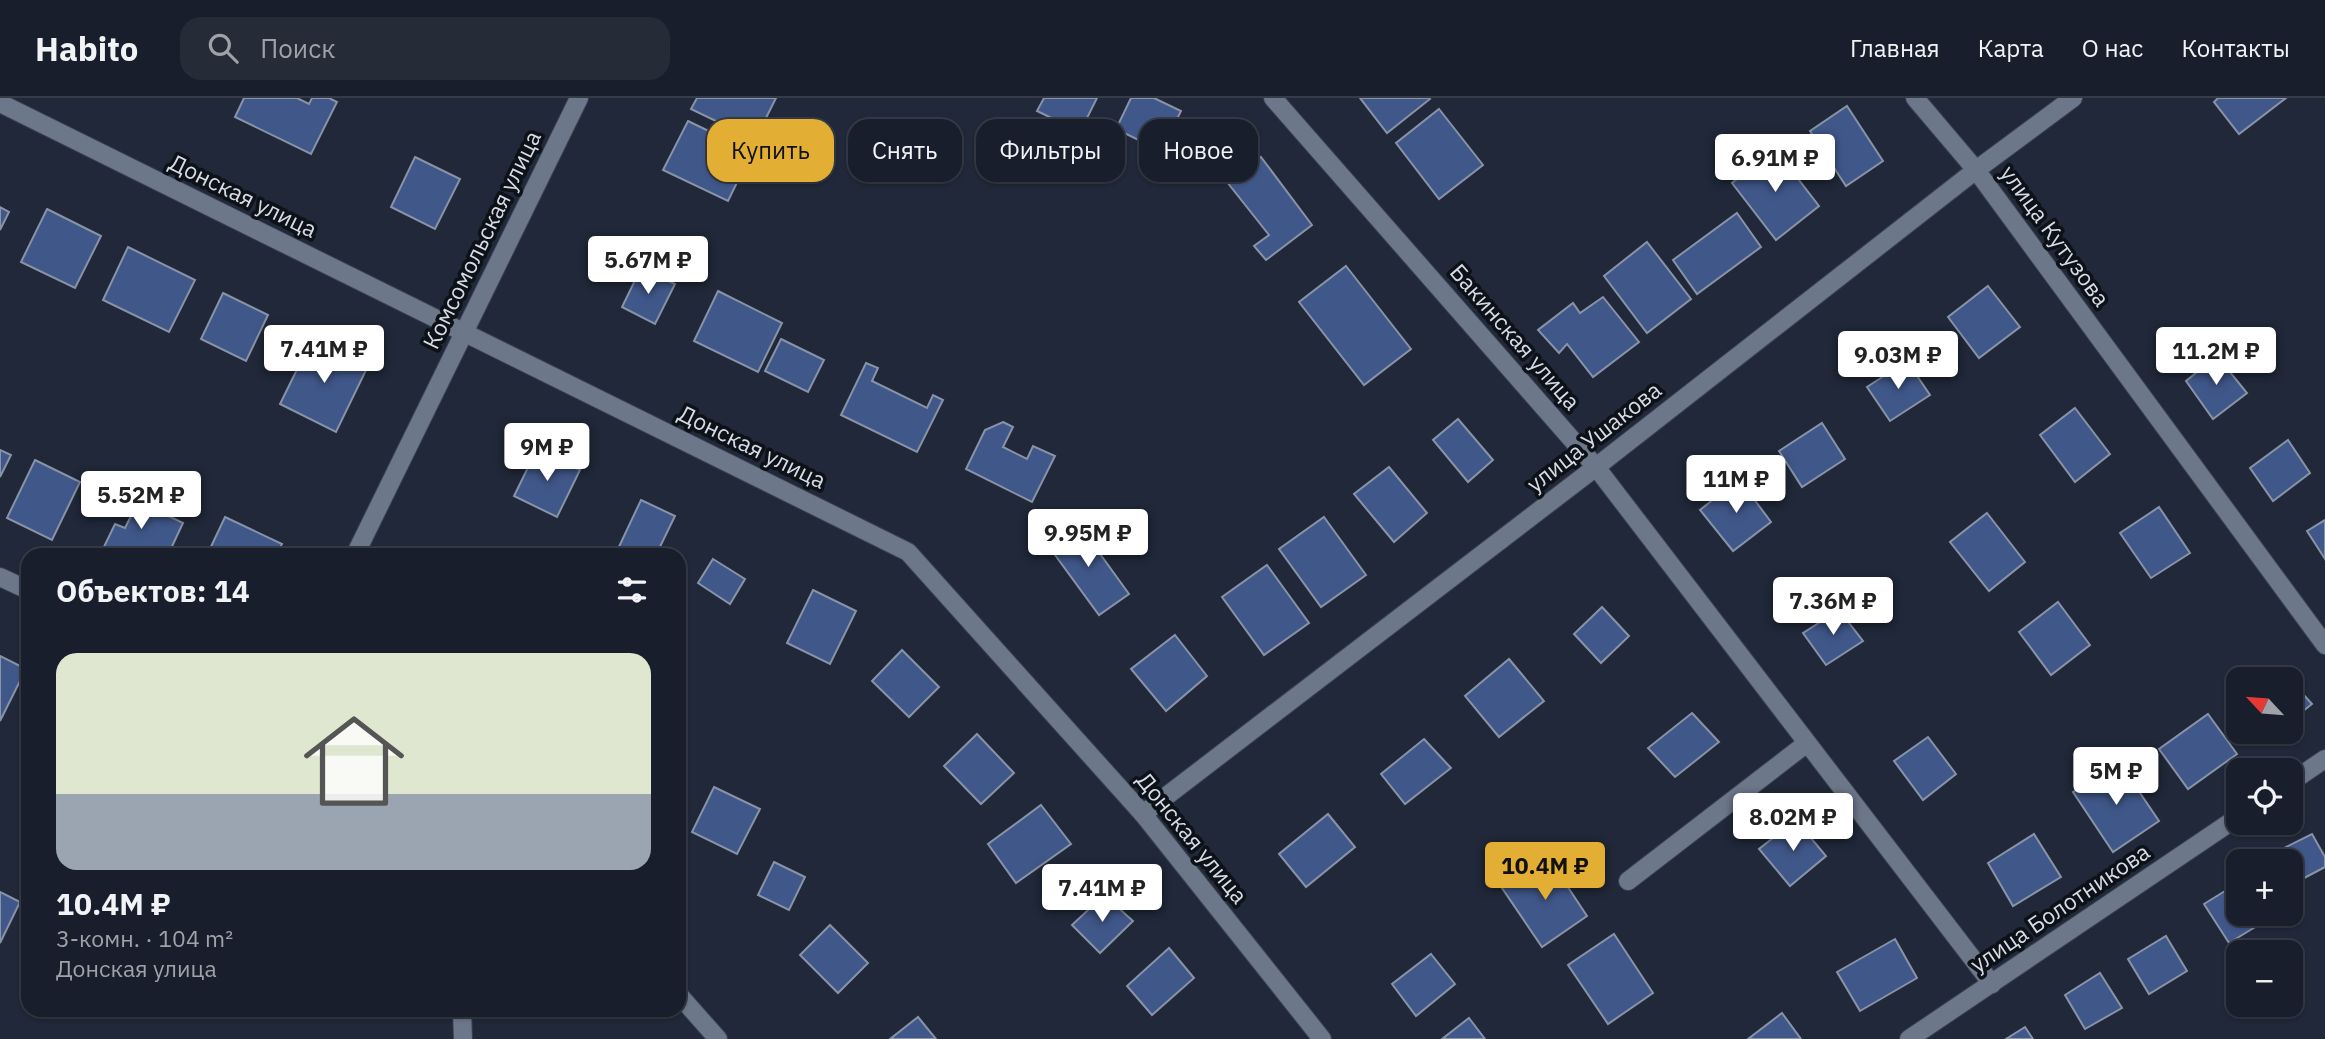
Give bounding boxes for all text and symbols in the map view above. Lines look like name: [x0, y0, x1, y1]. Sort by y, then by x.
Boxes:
search box: [180, 17, 670, 80]
text: Habito: [35, 27, 138, 70]
icon: search: [204, 29, 242, 67]
text: Поиск: [260, 31, 336, 65]
text: Главная: [1850, 32, 1940, 64]
text: Карта: [1978, 32, 2044, 64]
text: О нас: [2082, 32, 2143, 64]
text: Контакты: [2181, 32, 2290, 64]
chip: Купить: [707, 119, 834, 182]
chip: Снять: [848, 119, 962, 182]
chip: Фильтры: [976, 119, 1125, 182]
chip: Новое: [1139, 119, 1258, 182]
street label: Комсомольская улица: [415, 125, 547, 354]
pin: 6.91M ₽: [1710, 134, 1840, 194]
text: 6.91M ₽: [1731, 142, 1819, 172]
street label: Донская улица: [165, 146, 322, 244]
street label: улица Кутузова: [1994, 159, 2117, 312]
pin: 5.67M ₽: [583, 236, 713, 296]
text: 5.67M ₽: [604, 244, 692, 274]
street label: Бакинская улица: [1444, 257, 1588, 416]
pin: 7.41M ₽: [259, 326, 389, 385]
pin: 11.2M ₽: [2151, 328, 2281, 387]
pin: 9.03M ₽: [1833, 331, 1963, 391]
text: 7.41M ₽: [280, 333, 368, 363]
text: 11.2M ₽: [2172, 335, 2260, 365]
text: 9.03M ₽: [1854, 339, 1942, 369]
street label: улица Ушакова: [1520, 374, 1667, 498]
street label: Донская улица: [674, 397, 831, 495]
pin: 9M ₽: [506, 424, 588, 483]
text: 9M ₽: [520, 431, 574, 461]
pin: 11M ₽: [1687, 456, 1785, 515]
text: 11M ₽: [1702, 463, 1770, 493]
pin: 5.52M ₽: [76, 472, 206, 531]
text: 5.52M ₽: [97, 479, 185, 509]
pin: 9.95M ₽: [1023, 510, 1153, 569]
text: 9.95M ₽: [1044, 517, 1132, 547]
text: Объектов: 14: [56, 571, 250, 610]
icon: filters: [613, 571, 651, 609]
pin: 7.36M ₽: [1768, 578, 1898, 637]
text: 7.36M ₽: [1789, 585, 1877, 615]
north arrow: [2226, 667, 2303, 744]
map controls: [2226, 667, 2303, 1017]
icon: home: [291, 698, 417, 824]
pin: 5M ₽: [2075, 748, 2157, 807]
text: 5M ₽: [2089, 755, 2143, 785]
button: locate: [2226, 758, 2303, 835]
street label: Донская улица: [1131, 765, 1255, 909]
pin: 8.02M ₽: [1728, 794, 1858, 853]
text: 8.02M ₽: [1749, 801, 1837, 831]
street label: улица Болотникова: [1964, 836, 2155, 978]
pin: 10.4M ₽: [1480, 842, 1610, 902]
button: +: [2226, 849, 2303, 926]
text: 10.4M ₽: [1501, 850, 1589, 880]
pin: 7.41M ₽: [1037, 864, 1167, 924]
text: 7.41M ₽: [1058, 872, 1146, 902]
text: 10.4M ₽: [56, 884, 171, 923]
text: 3-комн. · 104 m²: [56, 923, 233, 953]
button: −: [2226, 940, 2303, 1017]
text: Донская улица: [56, 953, 217, 983]

